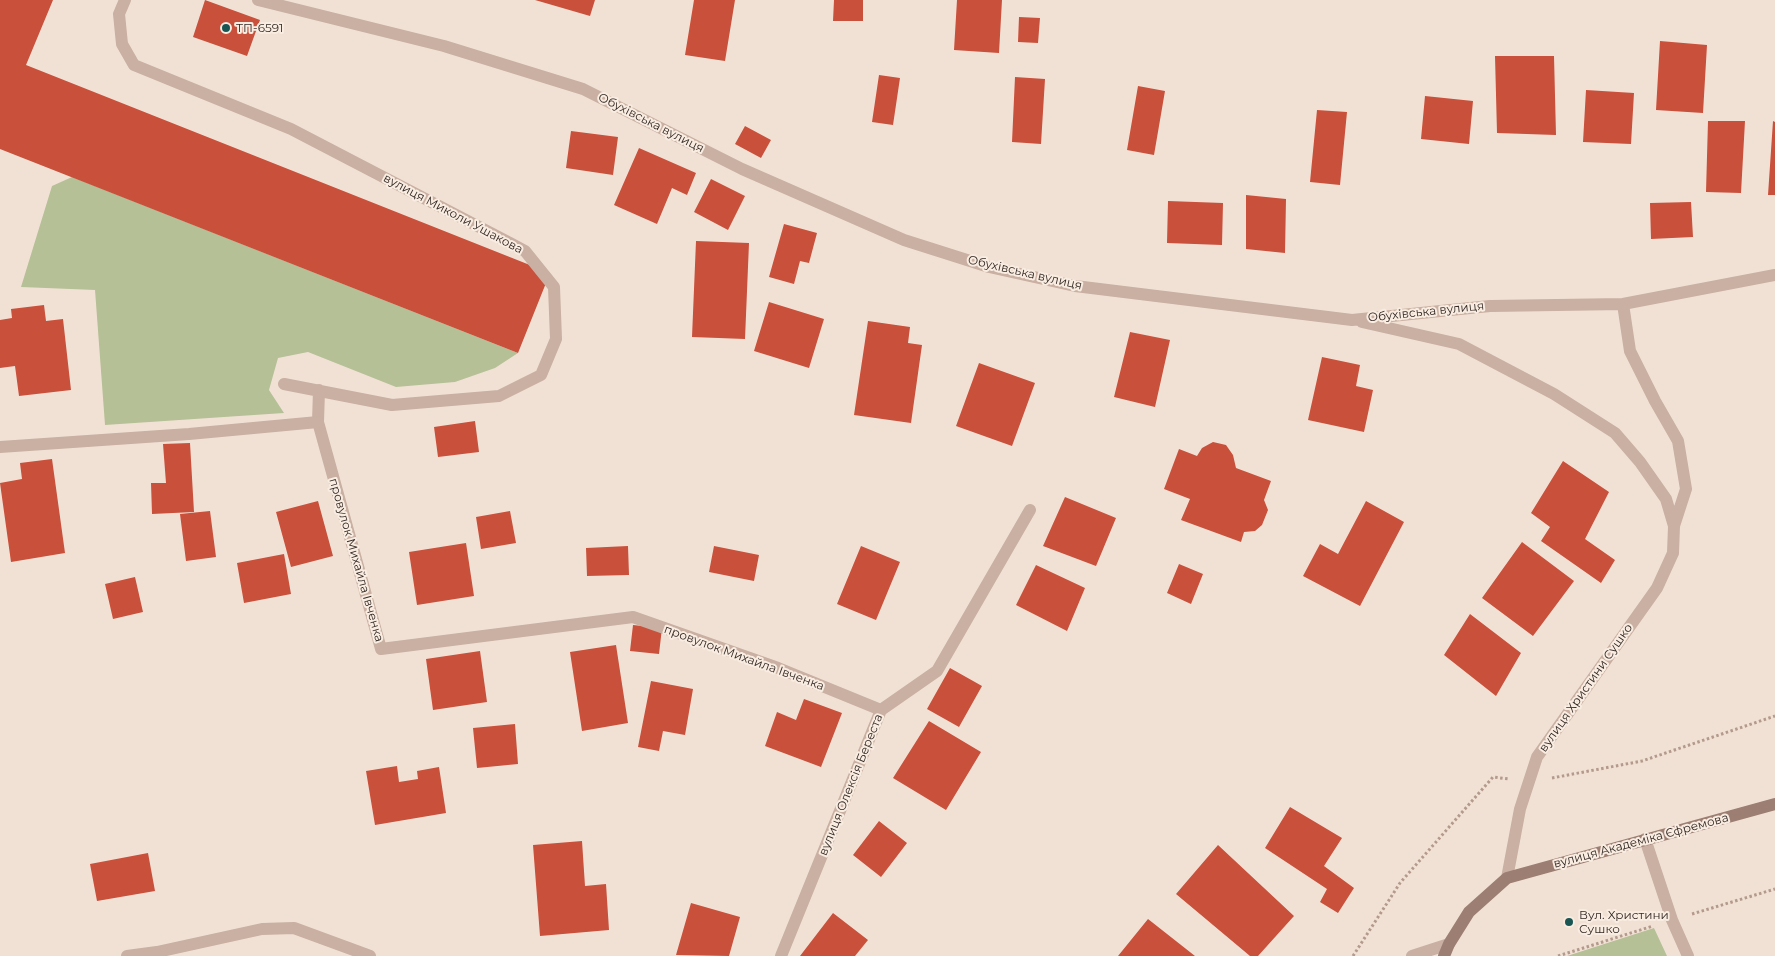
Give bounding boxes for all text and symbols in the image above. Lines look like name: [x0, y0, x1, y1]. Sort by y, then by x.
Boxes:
place label: ТП-6591: [236, 21, 283, 35]
marker: ТП-6591: [220, 22, 232, 34]
street label: Обухівська вулиця: [596, 90, 706, 156]
street label: вулиця Миколи Ушакова: [381, 171, 525, 257]
street label: Обухівська вулиця: [966, 253, 1084, 293]
street label: Обухівська вулиця: [1367, 299, 1485, 325]
street label: провулок Михайла Івченка: [326, 477, 386, 643]
street label: вулиця Христини Сушко: [1536, 621, 1636, 755]
street label: провулок Михайла Івченка: [662, 622, 826, 694]
street label: вулиця Олексія Береста: [816, 712, 886, 858]
street label: вулиця Академіка Єфремова: [1552, 811, 1730, 871]
place label: Вул. Христини Сушко: [1579, 908, 1669, 936]
marker: Вул. Христини Сушко: [1563, 916, 1575, 928]

